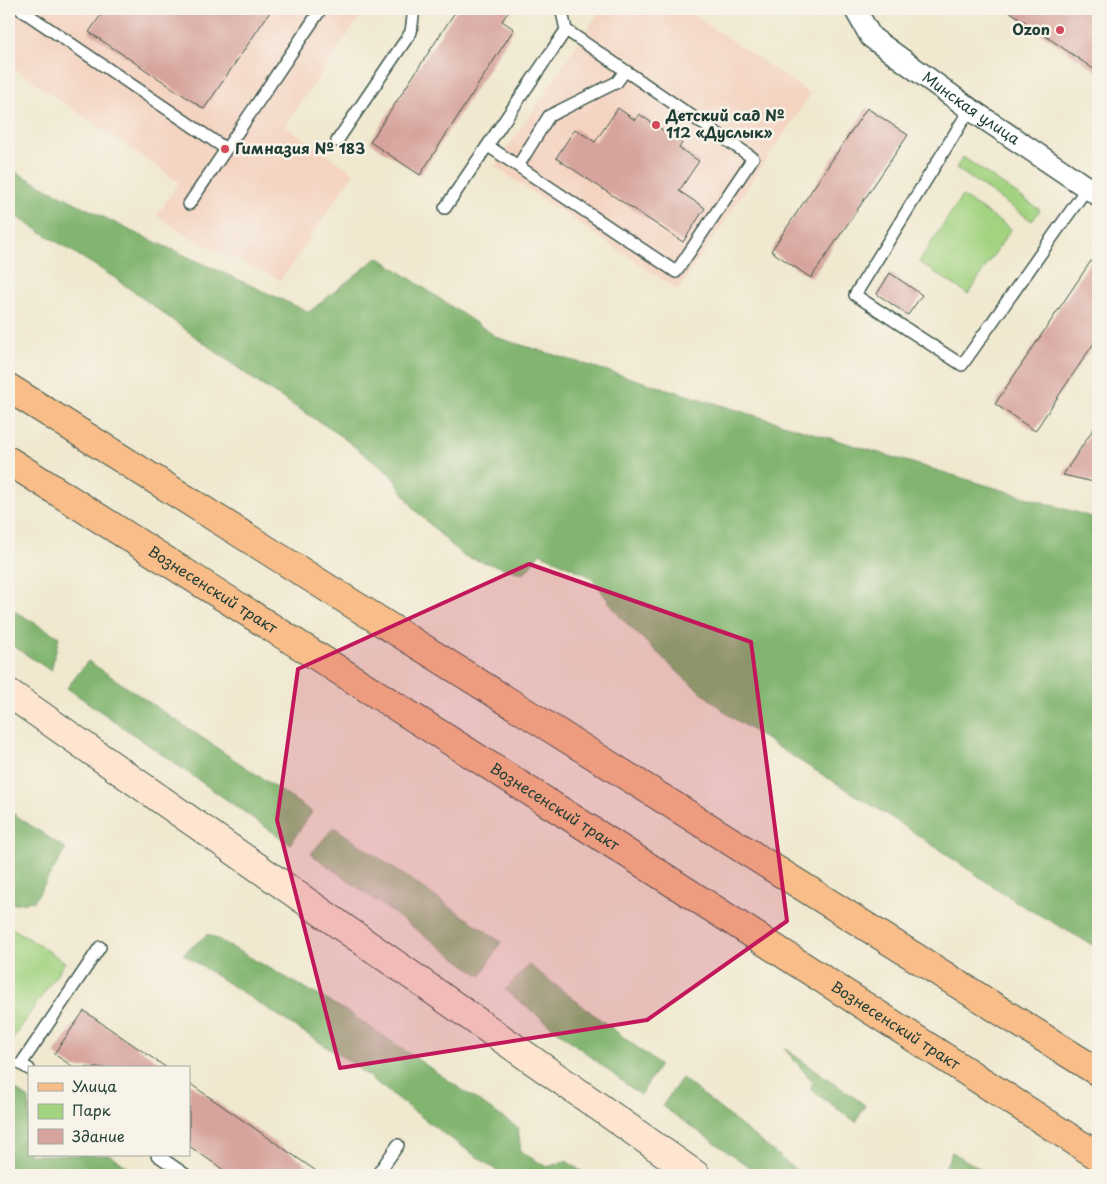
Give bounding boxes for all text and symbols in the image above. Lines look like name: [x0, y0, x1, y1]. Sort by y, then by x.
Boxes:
place label: Ozon: [1012, 17, 1050, 40]
marker: Ozon: [1054, 24, 1066, 36]
street label: Минская улица: [918, 65, 1026, 150]
place label: Детский сад № 112 «Дуслык»: [665, 103, 785, 143]
marker: Детский сад № 112 «Дуслык»: [650, 119, 662, 131]
place label: Гимназия № 183: [235, 136, 365, 159]
marker: Гимназия № 183: [219, 143, 231, 155]
street label: Вознесенский тракт: [144, 539, 283, 639]
street label: Вознесенский тракт: [486, 756, 625, 856]
street label: Вознесенский тракт: [827, 974, 966, 1075]
legend: [28, 1066, 190, 1156]
text: Улица: [72, 1074, 117, 1097]
text: Парк: [72, 1098, 111, 1121]
text: Здание: [72, 1124, 125, 1147]

